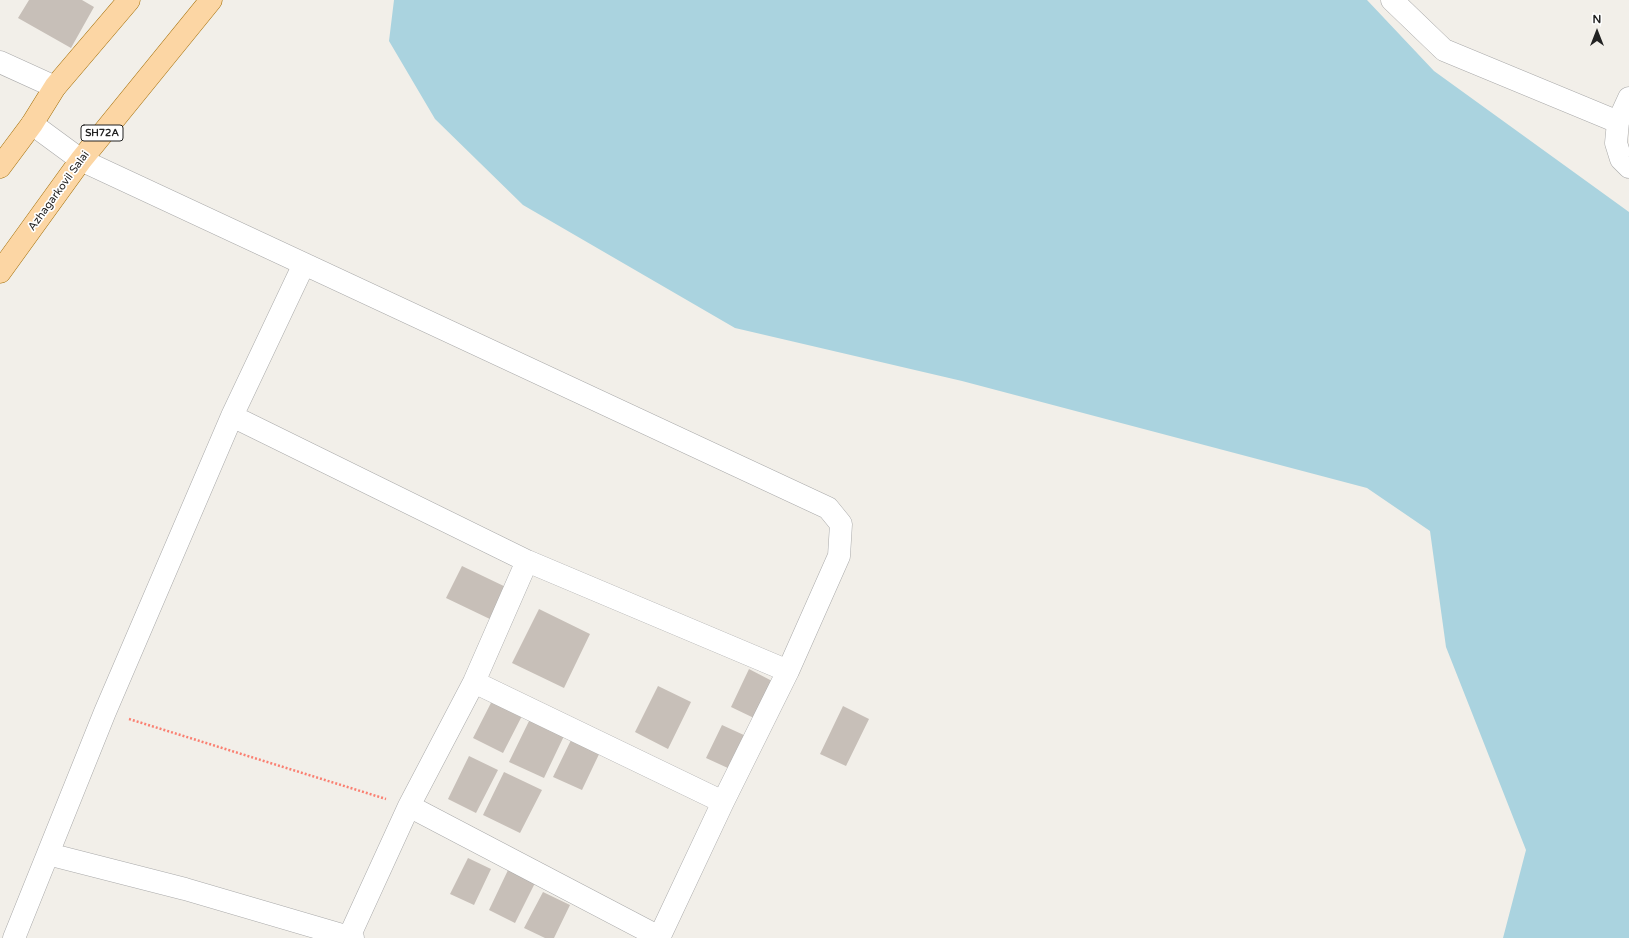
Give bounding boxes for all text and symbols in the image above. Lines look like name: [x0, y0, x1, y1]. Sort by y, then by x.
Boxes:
north arrow: [1577, 12, 1617, 52]
text: N: [1593, 13, 1601, 26]
road number: SH72A: [81, 125, 123, 141]
street label: Azhagarkovil Salai: [26, 149, 92, 233]

